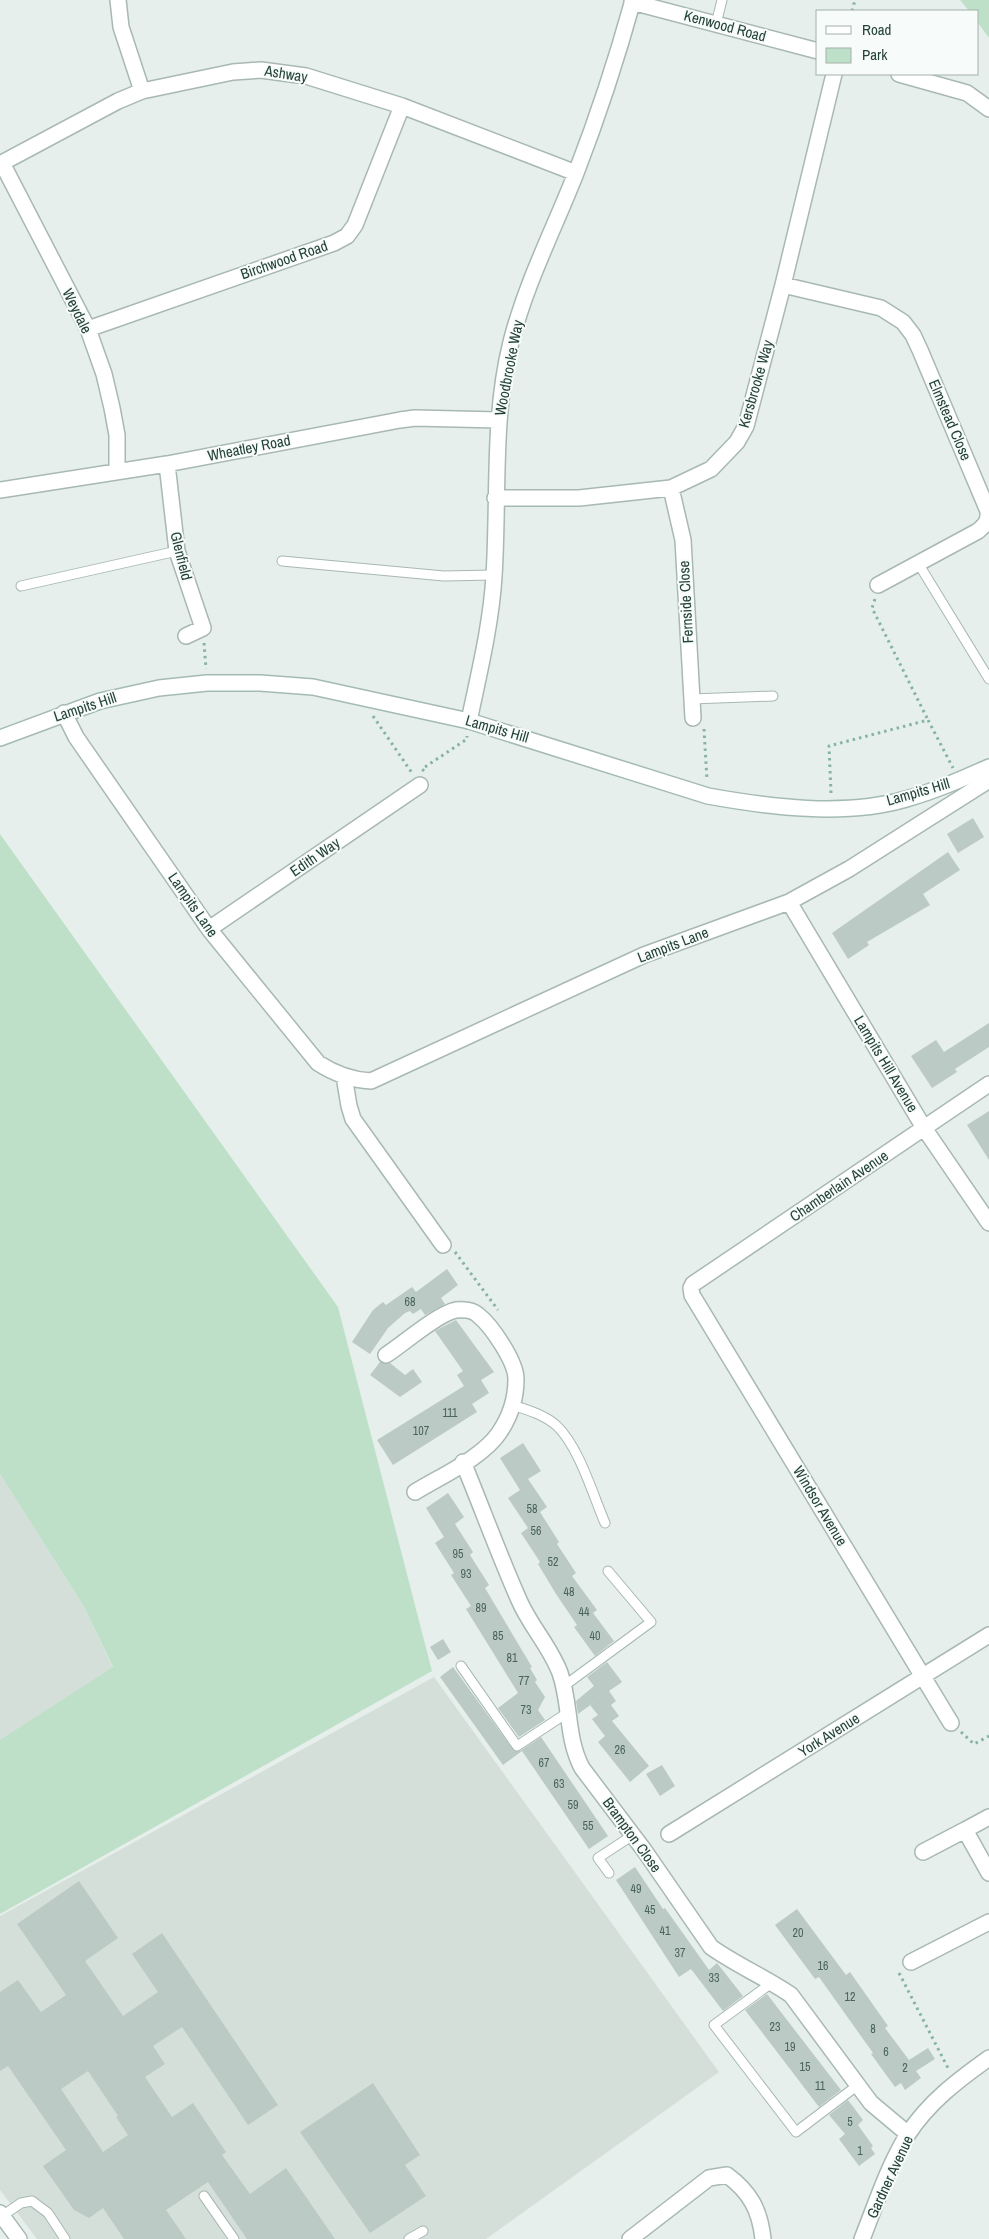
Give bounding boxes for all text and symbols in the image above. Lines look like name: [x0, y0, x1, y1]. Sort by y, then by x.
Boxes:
street label: Kenwood Road: [682, 4, 768, 47]
legend: [816, 10, 979, 75]
text: Road: [862, 19, 891, 40]
text: Park: [862, 44, 888, 65]
street label: Ashway: [262, 60, 310, 87]
street label: Birchwood Road: [237, 235, 330, 284]
street label: Weydale: [58, 285, 97, 337]
street label: Woodbrooke Way: [489, 317, 528, 418]
street label: Kersbrooke Way: [733, 337, 778, 430]
street label: Elmstead Close: [924, 376, 977, 464]
street label: Wheatley Road: [206, 429, 292, 466]
street label: Glenfield: [165, 529, 198, 582]
street label: Fernside Close: [673, 560, 698, 644]
street label: Lampits Hill: [51, 687, 119, 727]
street label: Lampits Hill: [463, 709, 531, 748]
street label: Lampits Hill: [884, 772, 952, 811]
street label: Edith Way: [286, 832, 345, 881]
street label: Lampits Lane: [163, 868, 223, 941]
street label: Lampits Lane: [634, 921, 712, 968]
street label: Lampits Hill Avenue: [849, 1012, 924, 1116]
street label: Chamberlain Avenue: [785, 1145, 892, 1226]
house number: 68: [405, 1294, 415, 1310]
house number: 111: [443, 1405, 458, 1421]
house number: 107: [413, 1423, 430, 1439]
street label: Windsor Avenue: [788, 1462, 853, 1550]
house number: 58: [527, 1501, 537, 1517]
house number: 56: [531, 1523, 541, 1539]
house number: 95: [453, 1546, 464, 1562]
house number: 52: [548, 1554, 558, 1570]
house number: 93: [461, 1566, 471, 1582]
house number: 48: [564, 1584, 574, 1600]
house number: 89: [476, 1600, 486, 1616]
house number: 44: [579, 1604, 590, 1620]
house number: 85: [493, 1628, 504, 1644]
house number: 40: [590, 1628, 600, 1644]
house number: 81: [507, 1650, 518, 1666]
house number: 77: [519, 1673, 530, 1689]
house number: 73: [521, 1702, 531, 1718]
street label: York Avenue: [794, 1707, 864, 1762]
house number: 26: [615, 1742, 625, 1758]
house number: 67: [539, 1755, 550, 1771]
house number: 63: [554, 1776, 564, 1792]
street label: Brampton Close: [598, 1793, 667, 1877]
house number: 59: [568, 1797, 578, 1813]
house number: 55: [583, 1818, 594, 1834]
house number: 49: [631, 1881, 641, 1897]
house number: 45: [645, 1902, 656, 1918]
house number: 41: [660, 1923, 671, 1939]
house number: 20: [793, 1925, 803, 1941]
house number: 37: [675, 1945, 686, 1961]
house number: 16: [818, 1958, 828, 1974]
house number: 33: [709, 1970, 719, 1986]
house number: 12: [845, 1989, 855, 2005]
house number: 23: [770, 2019, 780, 2035]
house number: 8: [870, 2021, 876, 2037]
house number: 19: [785, 2039, 795, 2055]
house number: 6: [883, 2044, 889, 2060]
house number: 15: [800, 2059, 811, 2075]
house number: 2: [902, 2060, 908, 2076]
house number: 11: [815, 2078, 826, 2094]
house number: 5: [847, 2114, 853, 2130]
street label: Gardner Avenue: [861, 2132, 918, 2222]
house number: 1: [857, 2143, 863, 2159]

